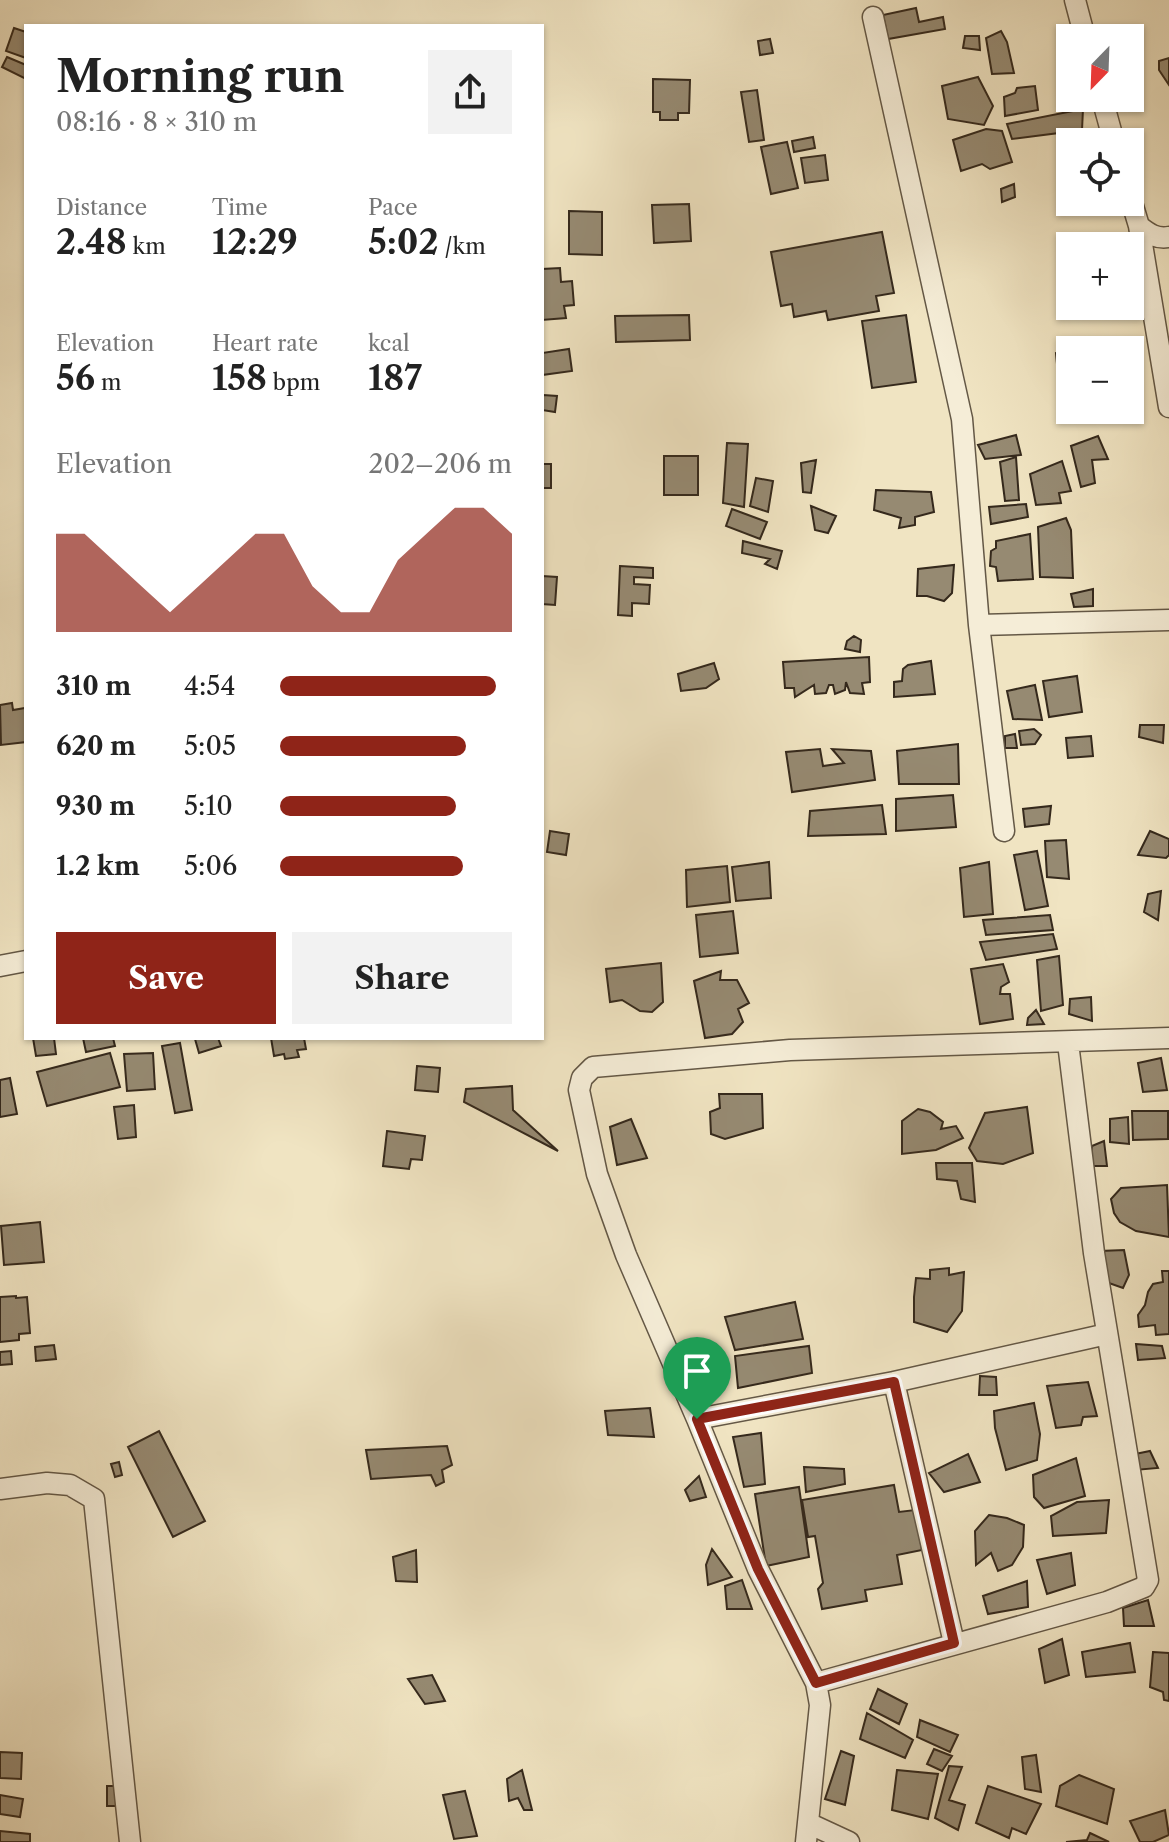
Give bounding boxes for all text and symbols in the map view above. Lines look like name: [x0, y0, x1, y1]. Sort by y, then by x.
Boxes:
north arrow: [1056, 24, 1144, 112]
map controls: [1056, 24, 1144, 424]
text: Morning run: [56, 49, 345, 103]
button: share: [428, 50, 512, 134]
text: 08:16 · 8 × 310 m: [56, 106, 257, 138]
button: locate: [1056, 128, 1144, 216]
text: Distance: [56, 194, 147, 221]
text: Time: [212, 194, 268, 221]
text: Pace: [368, 194, 418, 221]
text: 2.48: [56, 221, 127, 263]
text: 12:29: [212, 221, 298, 263]
text: 5:02: [368, 221, 439, 263]
button: +: [1056, 232, 1144, 320]
text: km: [127, 233, 166, 260]
text: /km: [439, 233, 486, 260]
text: Elevation: [56, 330, 154, 357]
text: Heart rate: [212, 330, 318, 357]
text: kcal: [368, 330, 410, 357]
button: −: [1056, 336, 1144, 424]
text: 56: [56, 357, 95, 399]
text: 158: [212, 357, 267, 399]
text: 187: [368, 357, 422, 399]
text: m: [95, 369, 121, 396]
text: bpm: [267, 369, 320, 396]
text: Elevation: [56, 448, 172, 480]
text: 202–206 m: [368, 448, 512, 480]
text: 310 m: [56, 670, 131, 702]
text: 4:54: [184, 670, 235, 702]
text: 620 m: [56, 730, 136, 762]
text: 5:05: [184, 730, 236, 762]
text: 930 m: [56, 790, 135, 822]
text: 5:10: [184, 790, 233, 822]
text: 1.2 km: [56, 850, 140, 882]
text: 5:06: [184, 850, 237, 882]
button: Save: [56, 932, 276, 1024]
button: Share: [292, 932, 512, 1024]
pin: [663, 1337, 731, 1419]
icon: arrive: [675, 1349, 719, 1393]

